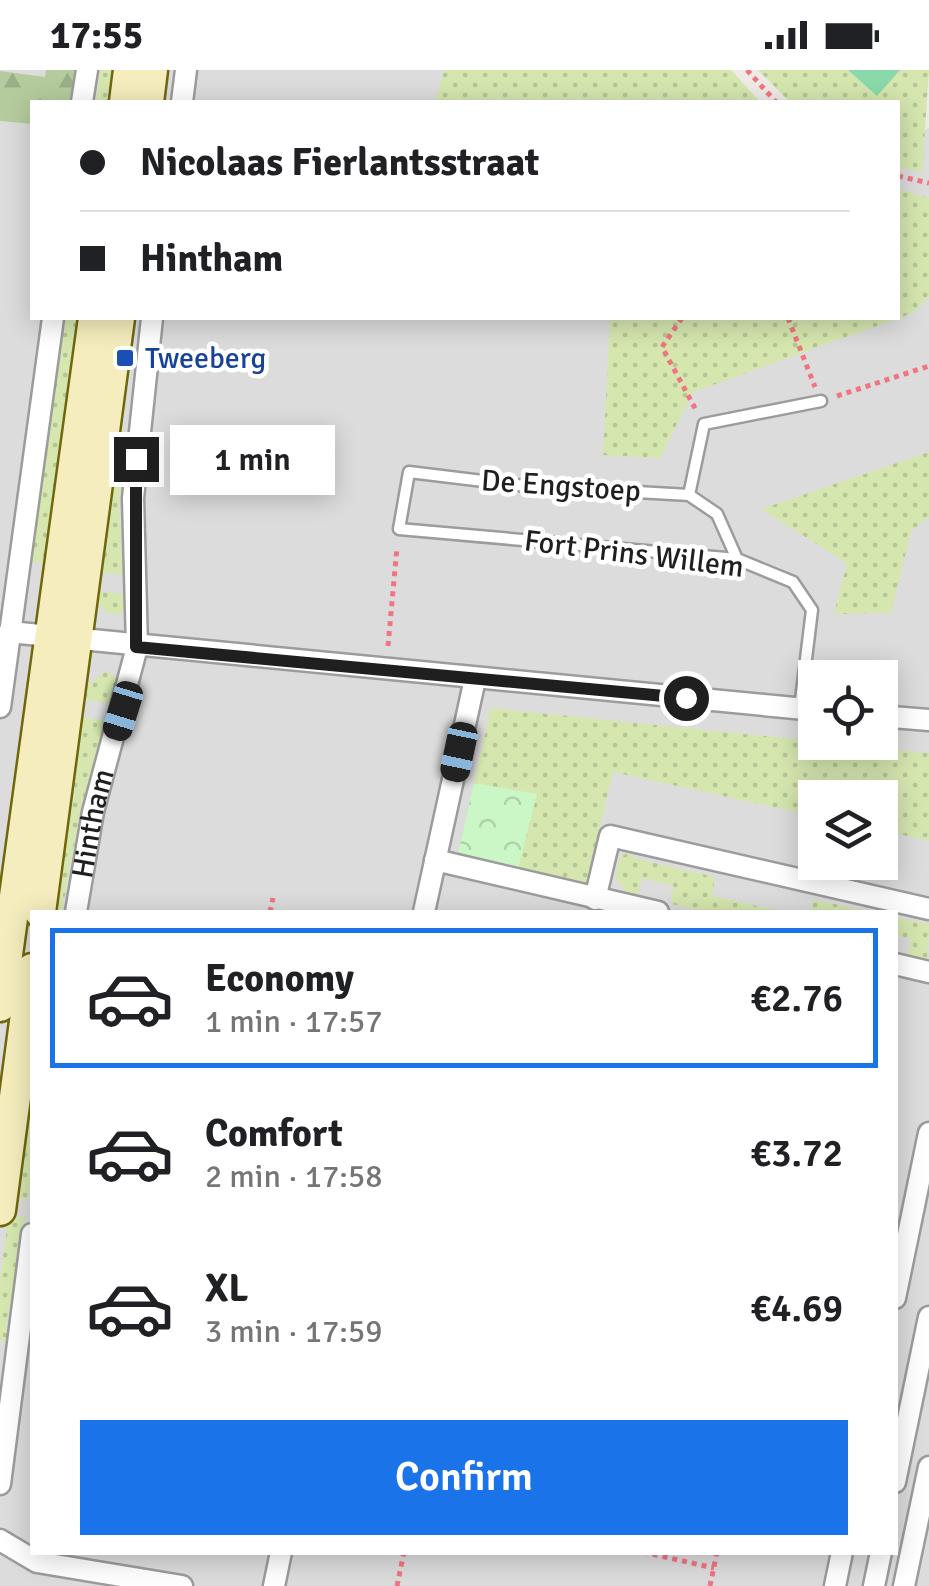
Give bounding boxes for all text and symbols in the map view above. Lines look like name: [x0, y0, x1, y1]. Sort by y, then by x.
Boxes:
text: 17:55: [50, 12, 143, 59]
text: Nicolaas Fierlantsstraat: [140, 139, 539, 186]
text: Hintham: [140, 235, 283, 282]
place label: Tweeberg: [145, 340, 266, 377]
marker: Tweeberg: [114, 347, 136, 369]
callout: 1 min: [171, 424, 336, 494]
route end: [114, 437, 159, 482]
text: 1 min: [214, 440, 291, 479]
street label: De Engstoep: [480, 462, 642, 510]
street label: Fort Prins Willem: [522, 522, 746, 586]
map controls: [798, 660, 898, 880]
button: locate: [798, 660, 898, 760]
route start: [664, 676, 709, 721]
car: [100, 678, 146, 744]
car: [438, 720, 480, 784]
street label: Hintham: [64, 765, 122, 881]
button: layers: [798, 780, 898, 880]
icon: car: [85, 953, 175, 1043]
text: Economy: [205, 955, 354, 1002]
text: €2.76: [750, 975, 843, 1022]
text: 1 min · 17:57: [205, 1002, 383, 1041]
icon: car: [85, 1108, 175, 1198]
text: Comfort: [205, 1110, 343, 1157]
text: €3.72: [750, 1130, 843, 1177]
text: 2 min · 17:58: [205, 1157, 383, 1196]
icon: car: [85, 1263, 175, 1353]
text: XL: [205, 1265, 248, 1312]
text: €4.69: [750, 1285, 843, 1332]
text: 3 min · 17:59: [205, 1312, 383, 1351]
button: Confirm: [80, 1420, 848, 1535]

